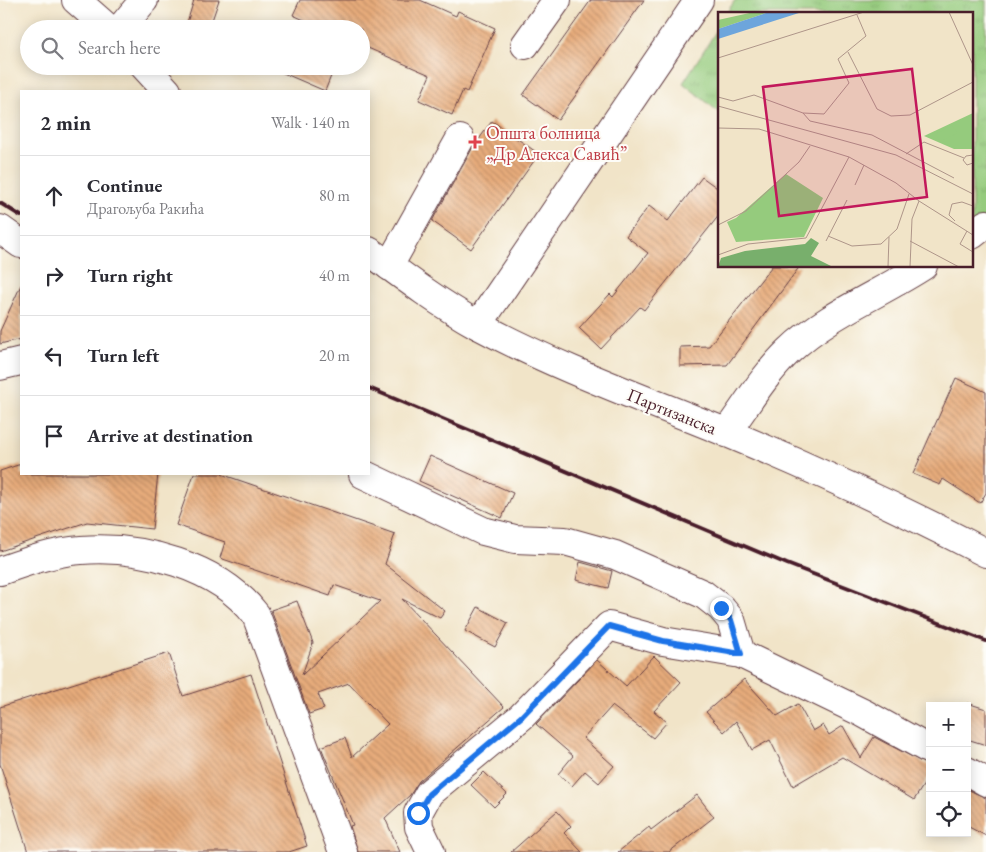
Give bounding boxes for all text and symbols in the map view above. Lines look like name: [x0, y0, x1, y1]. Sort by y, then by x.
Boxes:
inset map: [718, 12, 974, 268]
search box: [20, 20, 370, 75]
icon: search: [38, 34, 66, 62]
text: Search here: [78, 35, 160, 60]
text: 2 min: [40, 109, 91, 136]
text: Walk · 140 m: [271, 112, 350, 133]
place label: Општа болница „Др Алекса Савић”: [486, 121, 627, 165]
marker: Општа болница „Др Алекса Савић”: [468, 135, 482, 149]
text: Continue: [87, 173, 162, 198]
icon: ahead: [40, 182, 68, 210]
text: 80 m: [319, 185, 350, 206]
text: Драгољуба Ракића: [87, 198, 204, 219]
icon: right: [40, 262, 68, 290]
text: Turn right: [87, 263, 173, 288]
text: 40 m: [319, 265, 350, 286]
icon: left: [40, 342, 68, 370]
text: Turn left: [87, 343, 159, 368]
text: 20 m: [319, 345, 350, 366]
street label: Партизанска: [624, 383, 721, 440]
icon: arrive: [40, 422, 68, 450]
text: Arrive at destination: [87, 423, 253, 448]
route end: [710, 597, 733, 620]
map controls: [926, 702, 971, 837]
button: +: [926, 702, 971, 747]
button: −: [926, 747, 971, 792]
button: locate: [926, 792, 971, 837]
route start: [407, 802, 430, 825]

